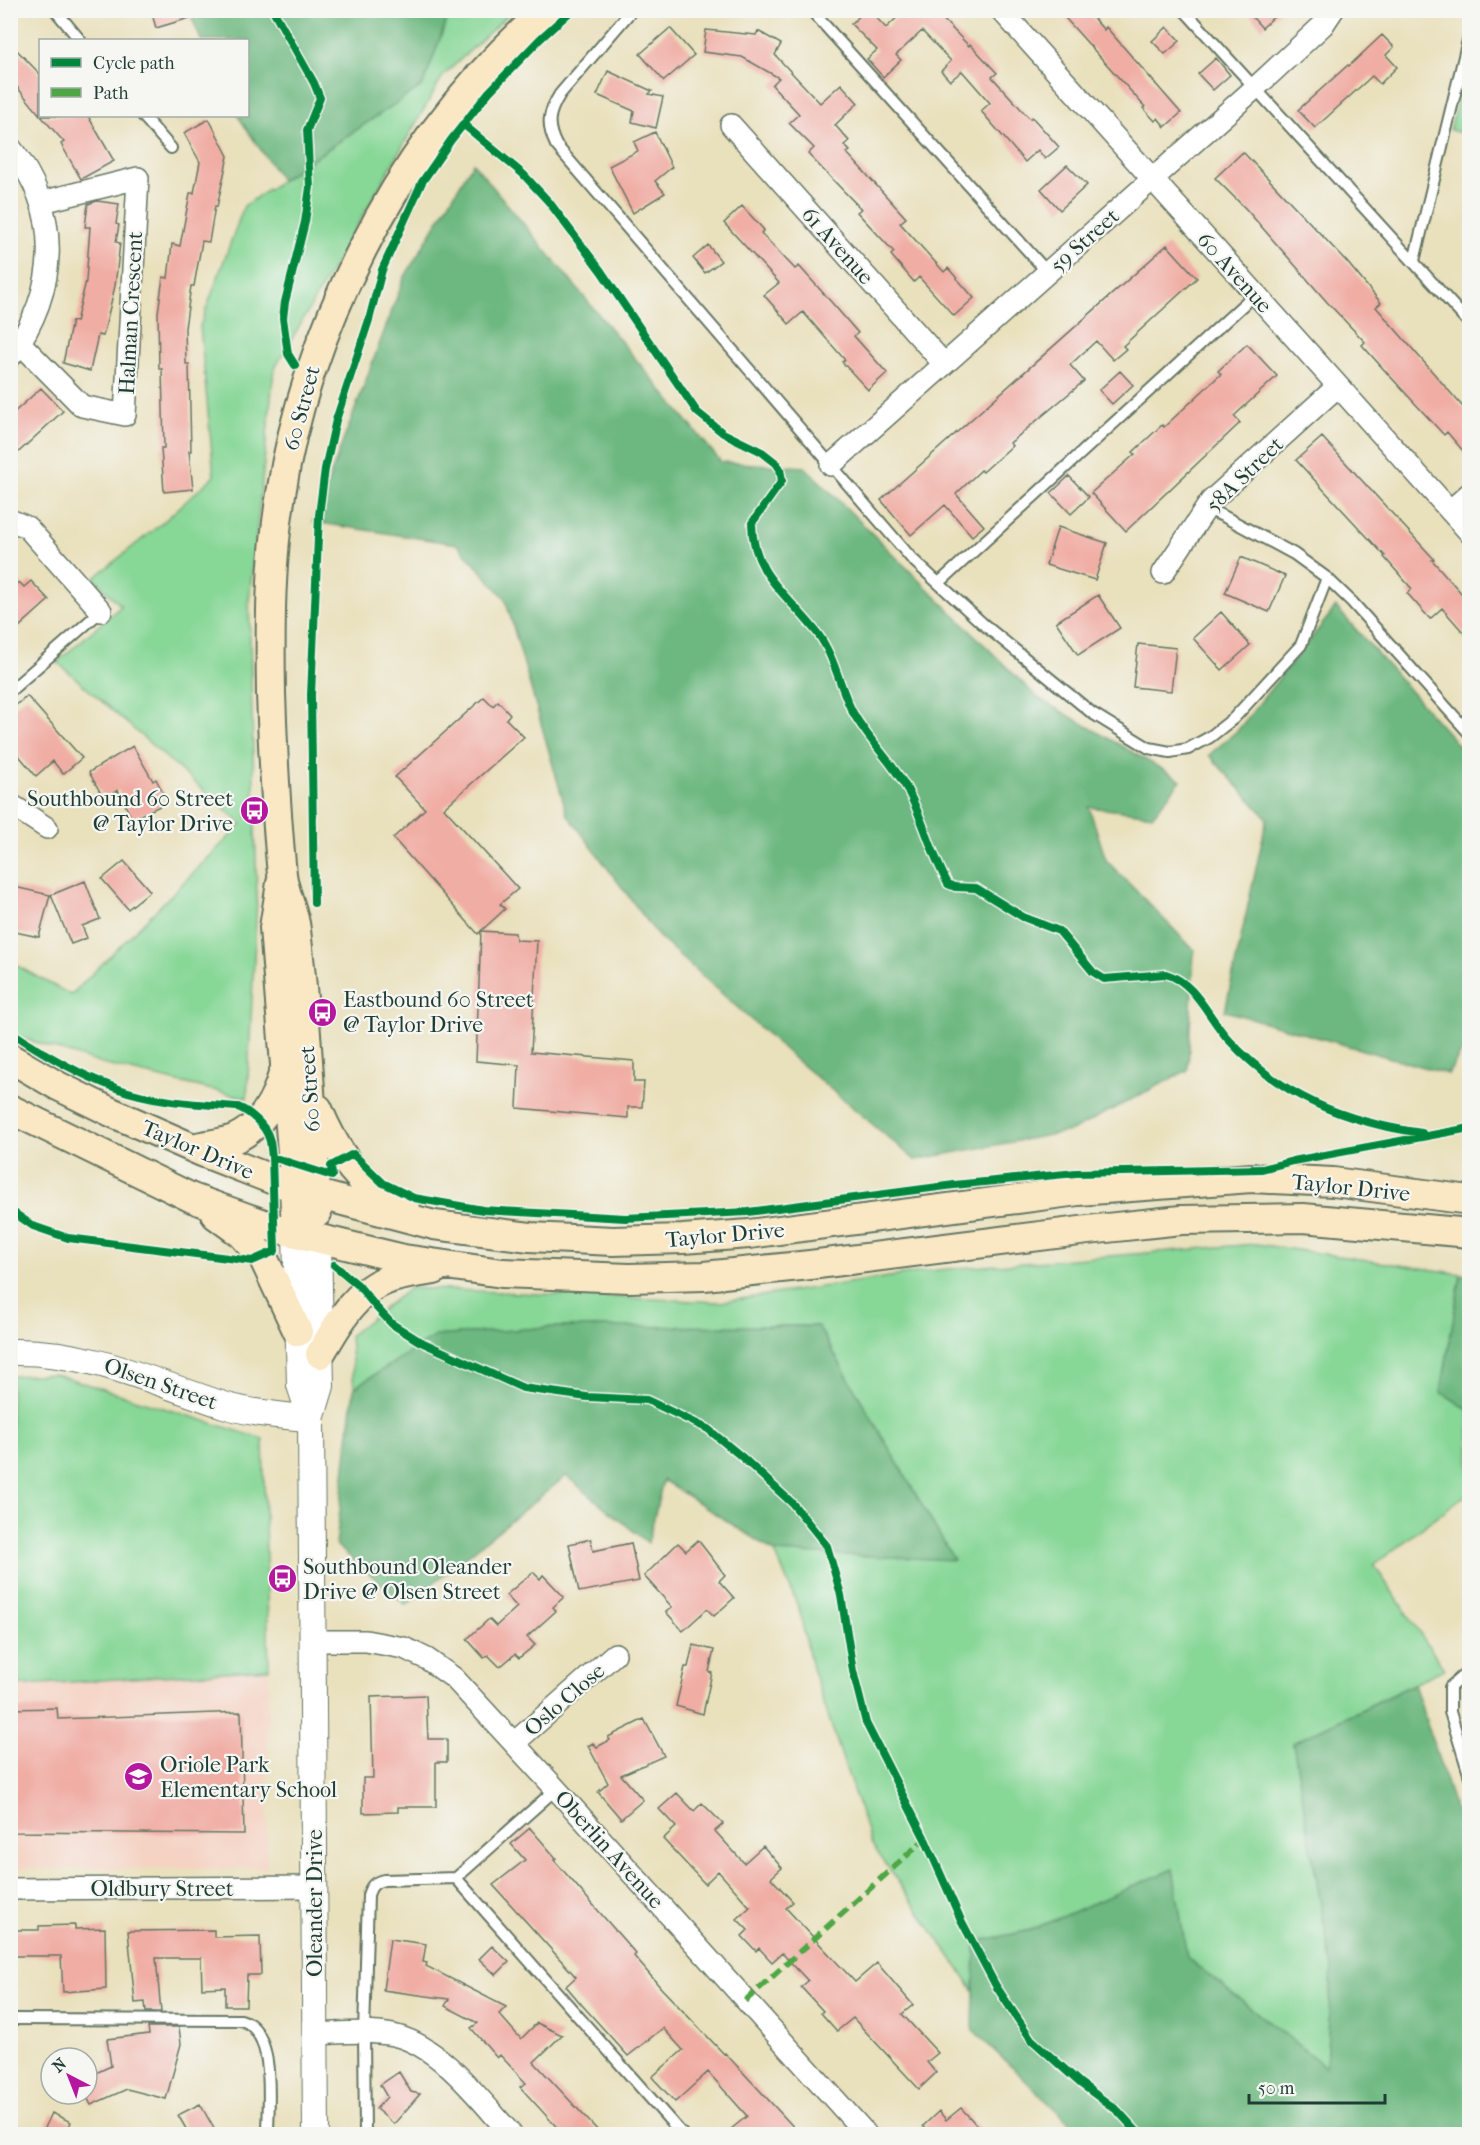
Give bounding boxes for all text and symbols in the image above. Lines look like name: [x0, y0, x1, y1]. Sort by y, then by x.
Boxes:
legend: [39, 39, 249, 117]
text: Cycle path: [93, 53, 174, 74]
text: Path: [93, 83, 129, 104]
street label: 61 Avenue: [796, 202, 879, 290]
street label: 59 Street: [1045, 203, 1125, 278]
street label: 60 Avenue: [1191, 227, 1277, 319]
street label: Halman Crescent: [114, 231, 148, 395]
street label: 60 Street: [278, 363, 326, 454]
street label: 58A Street: [1201, 431, 1289, 518]
place label: Southbound 60 Street @ Taylor Drive: [27, 786, 233, 837]
bus stop icon: Southbound 60 Street @ Taylor Drive: [238, 795, 270, 827]
place label: Eastbound 60 Street @ Taylor Drive: [343, 987, 534, 1038]
bus stop icon: Eastbound 60 Street @ Taylor Drive: [306, 996, 338, 1028]
street label: 60 Street: [294, 1045, 326, 1133]
street label: Taylor Drive: [138, 1115, 258, 1185]
street label: Taylor Drive: [1290, 1169, 1412, 1207]
street label: Taylor Drive: [665, 1217, 786, 1253]
street label: Olsen Street: [101, 1352, 221, 1416]
place label: Southbound Oleander Drive @ Olsen Street: [303, 1554, 512, 1605]
bus stop icon: Southbound Oleander Drive @ Olsen Street: [266, 1563, 298, 1595]
street label: Oslo Close: [519, 1658, 610, 1742]
place label: Oriole Park Elementary School: [160, 1752, 337, 1803]
school or university icon: Oriole Park Elementary School: [123, 1761, 155, 1793]
street label: Oberlin Avenue: [549, 1785, 669, 1914]
street label: Oleander Drive: [302, 1829, 328, 1977]
street label: Oldbury Street: [91, 1876, 234, 1902]
north arrow: [39, 2046, 99, 2106]
text: N: [48, 2054, 71, 2076]
scale bar: [1249, 2067, 1386, 2105]
text: 50 m: [1258, 2078, 1295, 2099]

